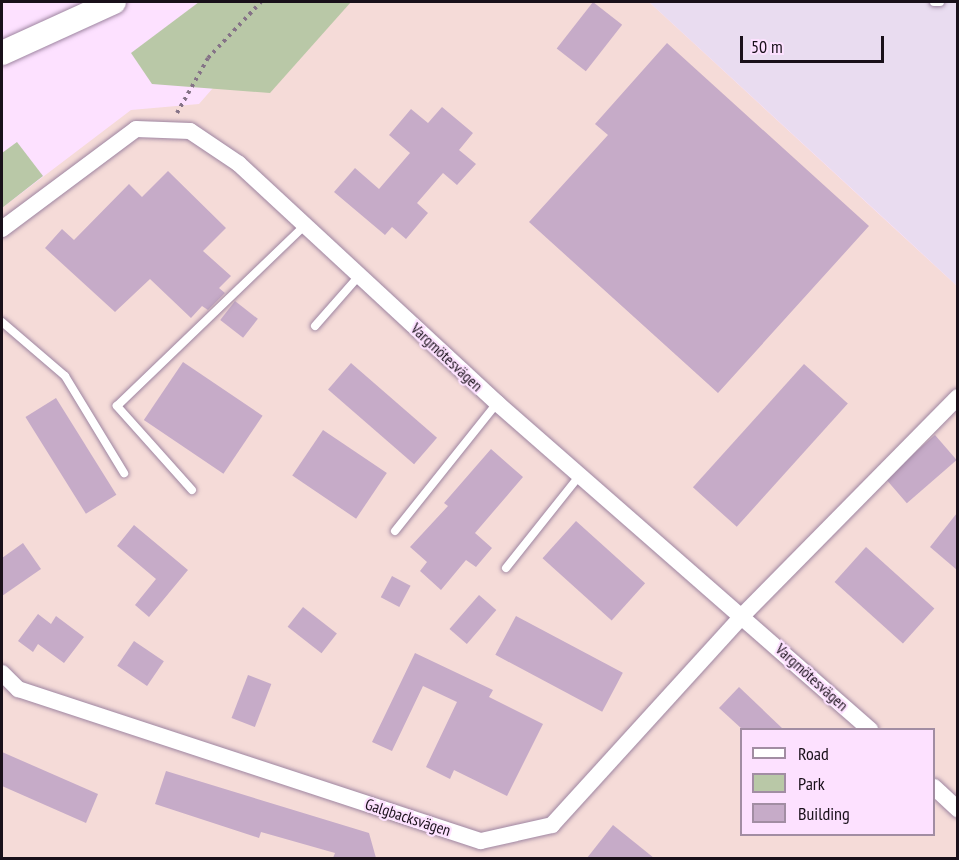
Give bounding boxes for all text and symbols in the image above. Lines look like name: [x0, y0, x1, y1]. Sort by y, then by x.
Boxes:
scale bar: [743, 24, 887, 62]
text: 50 m: [751, 35, 783, 58]
street label: Vargmötesvägen: [407, 319, 487, 395]
street label: Vargmötesvägen: [772, 639, 852, 715]
legend: [740, 728, 935, 836]
text: Road: [798, 742, 829, 765]
text: Park: [798, 772, 825, 795]
street label: Galgbacksvägen: [363, 794, 453, 840]
text: Building: [798, 802, 850, 825]

